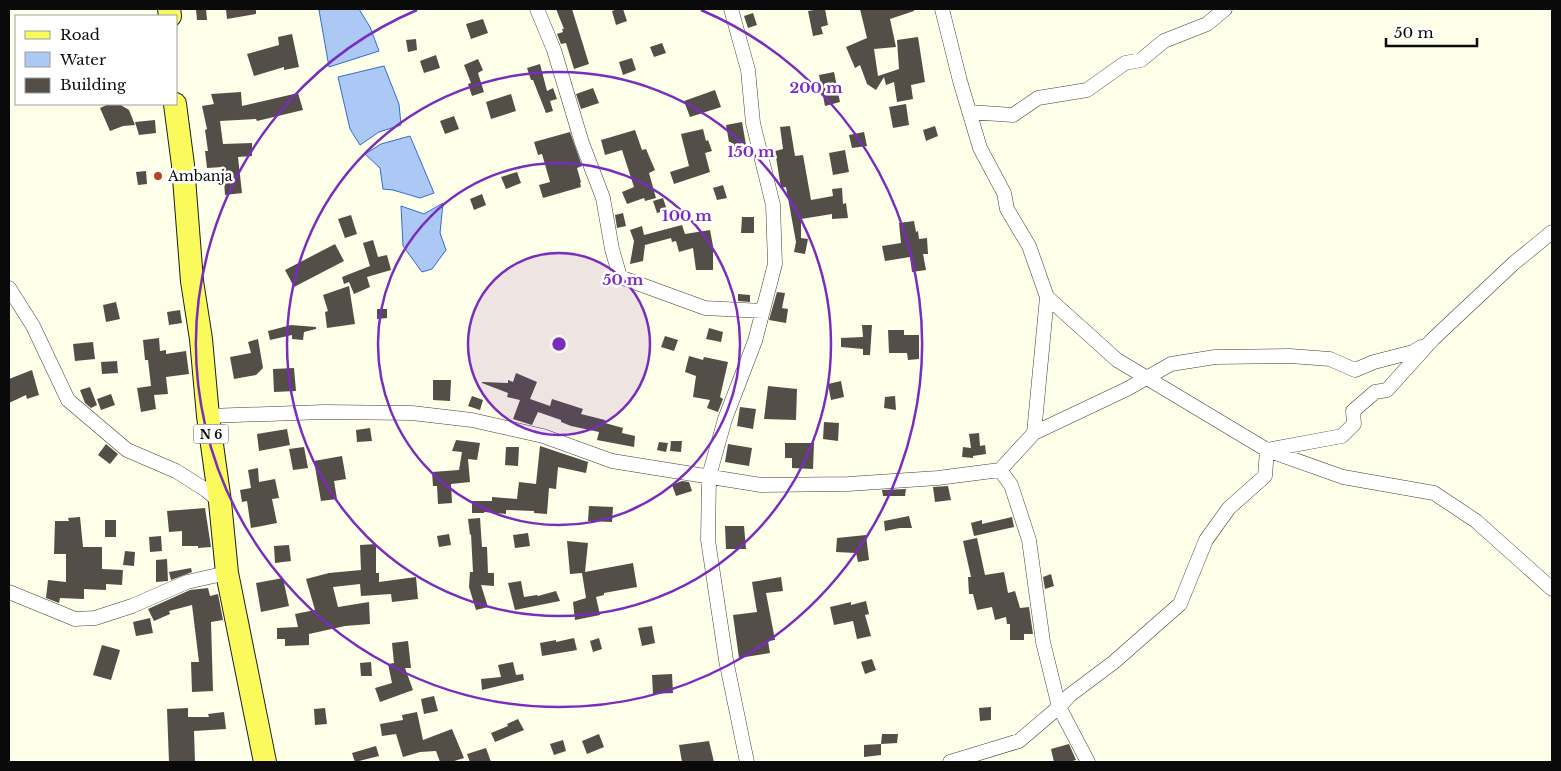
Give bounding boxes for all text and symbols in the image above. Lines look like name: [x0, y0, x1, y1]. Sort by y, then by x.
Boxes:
legend: [15, 15, 178, 105]
scale bar: [1386, 15, 1477, 47]
text: 50 m: [1394, 23, 1434, 42]
text: Road: [60, 25, 100, 44]
text: Water: [59, 50, 107, 69]
text: Building: [60, 75, 127, 94]
text: 200 m: [790, 78, 843, 97]
text: 150 m: [727, 142, 775, 161]
place label: Ambanja: [167, 167, 233, 185]
marker: Ambanja: [152, 170, 164, 182]
text: 100 m: [662, 206, 712, 225]
text: 50 m: [603, 270, 644, 289]
centre of rings: [550, 335, 568, 353]
road number: N 6: [194, 424, 228, 444]

